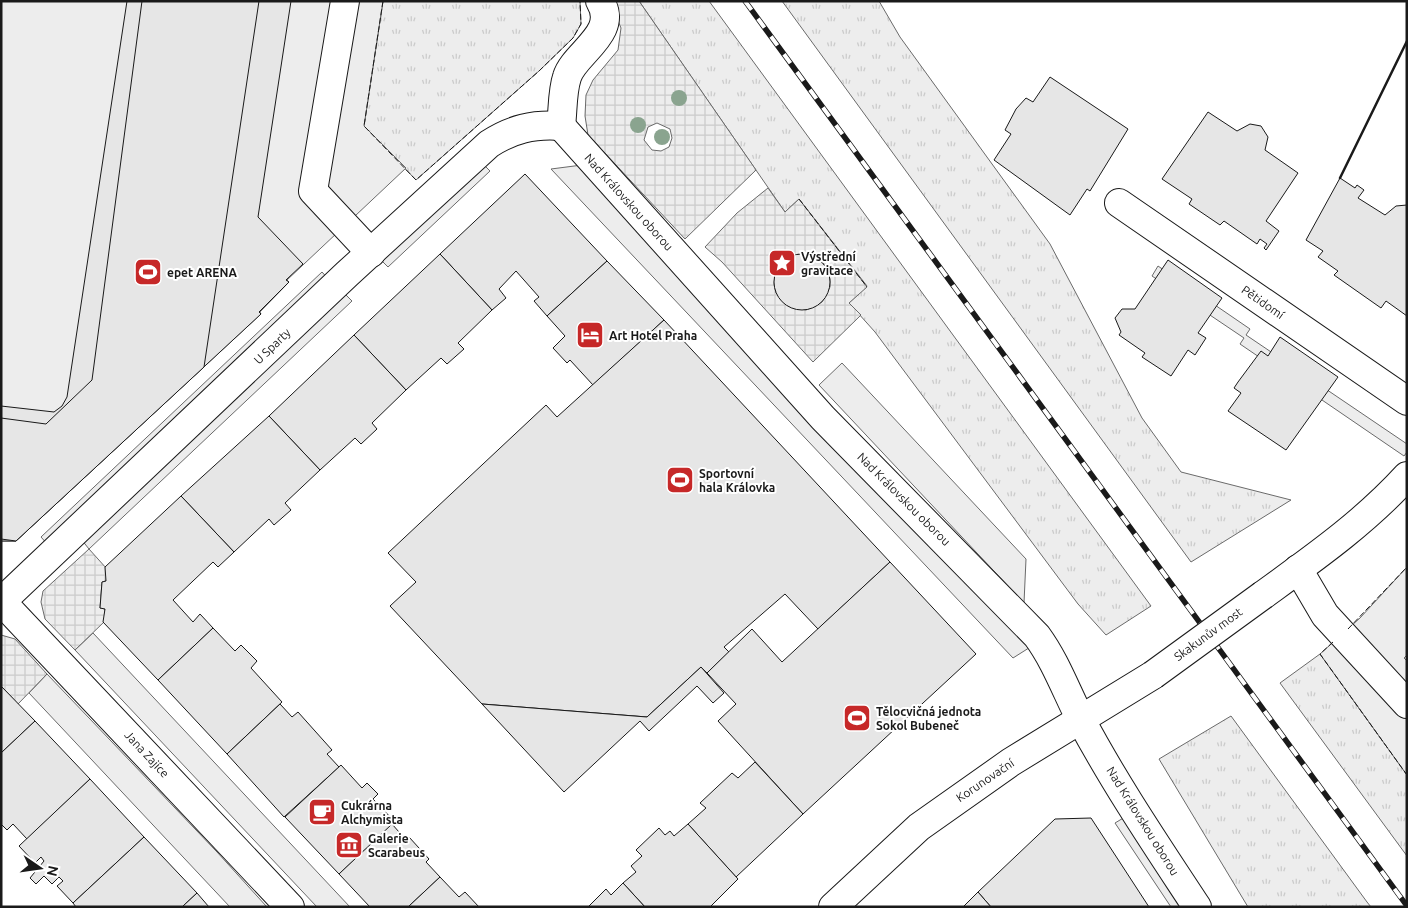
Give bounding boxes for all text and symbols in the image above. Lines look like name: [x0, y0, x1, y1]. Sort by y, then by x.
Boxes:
street label: Nad Královskou oborou: [582, 151, 676, 253]
place icon: Výstřední gravitace: [767, 248, 797, 278]
place label: Výstřední gravitace: [801, 250, 857, 277]
sports icon: epet ARENA: [133, 257, 163, 287]
place label: epet ARENA: [167, 266, 237, 279]
street label: Pětidomí: [1239, 283, 1287, 322]
hotel icon: Art Hotel Praha: [575, 320, 605, 350]
street label: U Sparty: [251, 325, 293, 366]
place label: Art Hotel Praha: [609, 329, 697, 342]
street label: Nad Královskou oborou: [855, 450, 953, 548]
sports icon: Sportovní hala Královka: [665, 465, 695, 495]
place label: Sportovní hala Královka: [699, 467, 775, 494]
street label: Skakunův most: [1171, 605, 1245, 663]
sports icon: Tělocvičná jednota Sokol Bubeneč: [842, 703, 872, 733]
place label: Tělocvičná jednota Sokol Bubeneč: [876, 705, 981, 732]
street label: Jana Zajíce: [122, 728, 172, 780]
street label: Korunovační: [954, 755, 1017, 804]
street label: Nad Královskou oborou: [1104, 764, 1182, 878]
cafe icon: Cukrárna Alchymista: [307, 797, 337, 827]
place label: Cukrárna Alchymista: [341, 799, 403, 826]
museum icon: Galerie Scarabeus: [334, 830, 364, 860]
place label: Galerie Scarabeus: [368, 832, 425, 859]
north arrow: [15, 843, 65, 893]
text: N: [44, 864, 62, 878]

